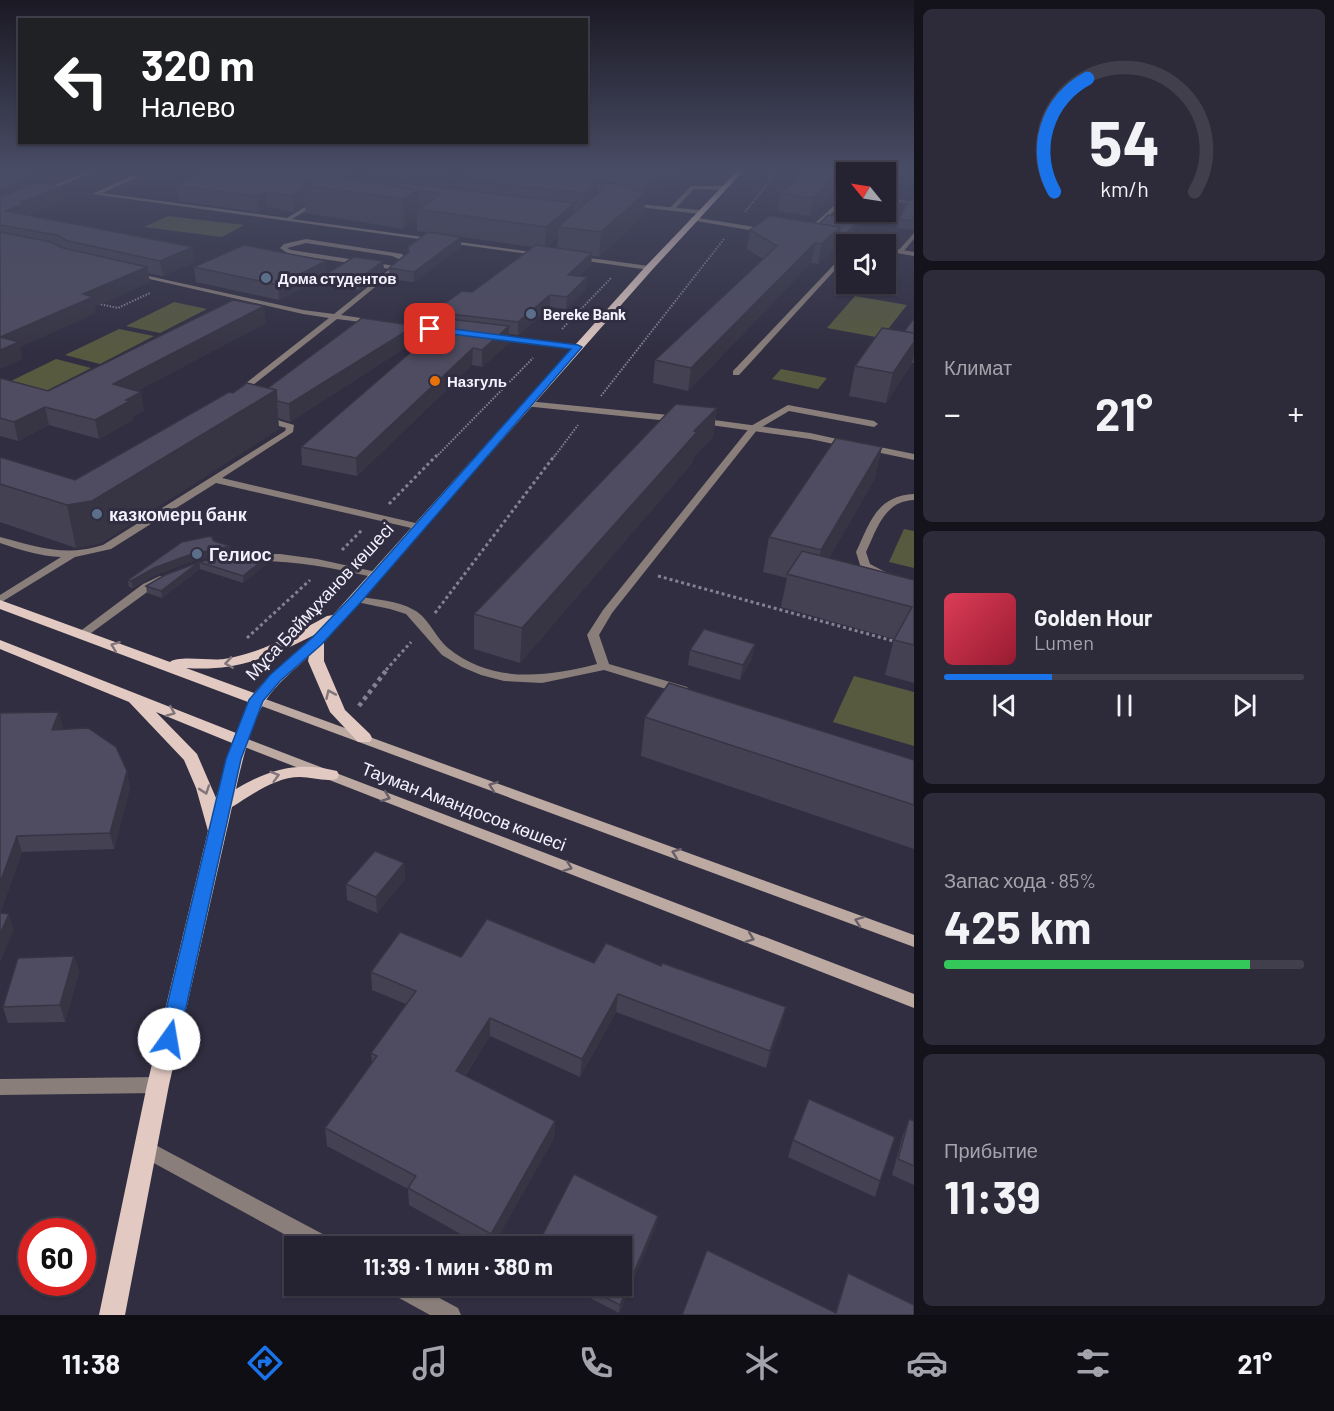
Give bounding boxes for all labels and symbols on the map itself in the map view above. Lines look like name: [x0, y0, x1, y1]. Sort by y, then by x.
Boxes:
north arrow: [836, 162, 896, 222]
place label: Дома студентов: [278, 269, 397, 287]
marker: Дома студентов: [259, 271, 273, 285]
pin: [404, 303, 455, 354]
place label: Bereke Bank: [543, 305, 626, 323]
marker: Bereke Bank: [524, 307, 538, 321]
place label: Назгуль: [447, 372, 507, 390]
marker: Назгуль: [428, 374, 442, 388]
place label: казкомерц банк: [109, 503, 248, 525]
marker: казкомерц банк: [90, 507, 104, 521]
street label: Мұса Баймұханов көшесі: [240, 518, 398, 684]
place label: Гелиос: [209, 543, 272, 565]
marker: Гелиос: [190, 547, 204, 561]
one-way arrow: [110, 641, 121, 653]
one-way arrow: [224, 657, 234, 669]
one-way arrow: [325, 690, 337, 701]
one-way arrow: [165, 705, 176, 717]
street label: Тауман Амандосов көшесі: [359, 757, 569, 855]
one-way arrow: [269, 771, 280, 783]
one-way arrow: [488, 780, 499, 793]
one-way arrow: [198, 784, 210, 795]
one-way arrow: [380, 789, 391, 802]
one-way arrow: [671, 848, 682, 861]
one-way arrow: [562, 860, 573, 872]
one-way arrow: [854, 915, 865, 928]
one-way arrow: [744, 930, 754, 943]
position arrow: [137, 1007, 201, 1071]
speed limit sign: 60: [18, 1218, 96, 1296]

